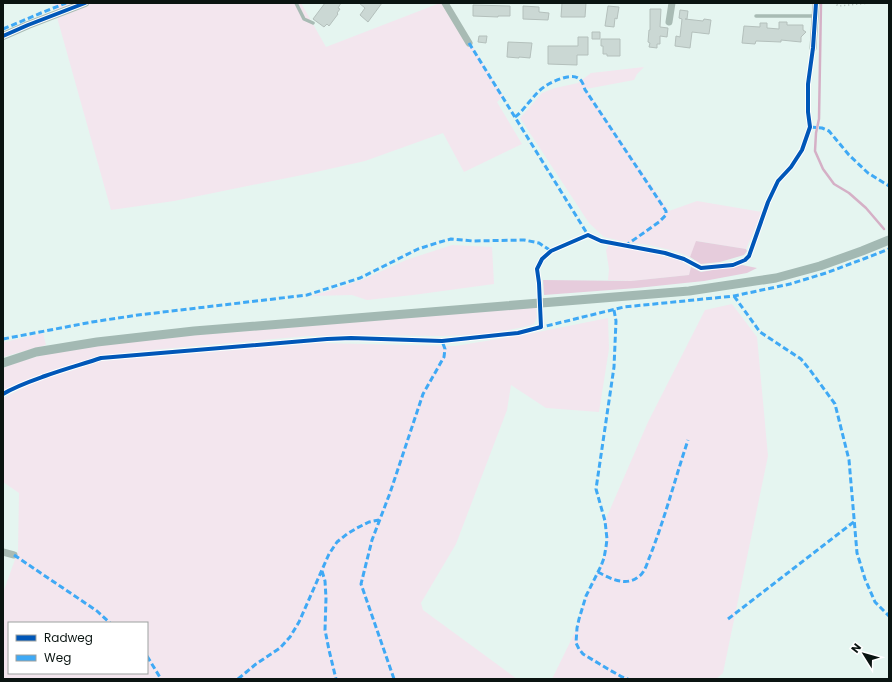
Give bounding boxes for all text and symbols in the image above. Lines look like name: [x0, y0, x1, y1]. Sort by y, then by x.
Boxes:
legend: [8, 622, 148, 674]
text: Radweg: [44, 629, 93, 646]
north arrow: [844, 634, 884, 674]
text: N: [847, 640, 865, 656]
text: Weg: [44, 649, 71, 666]

